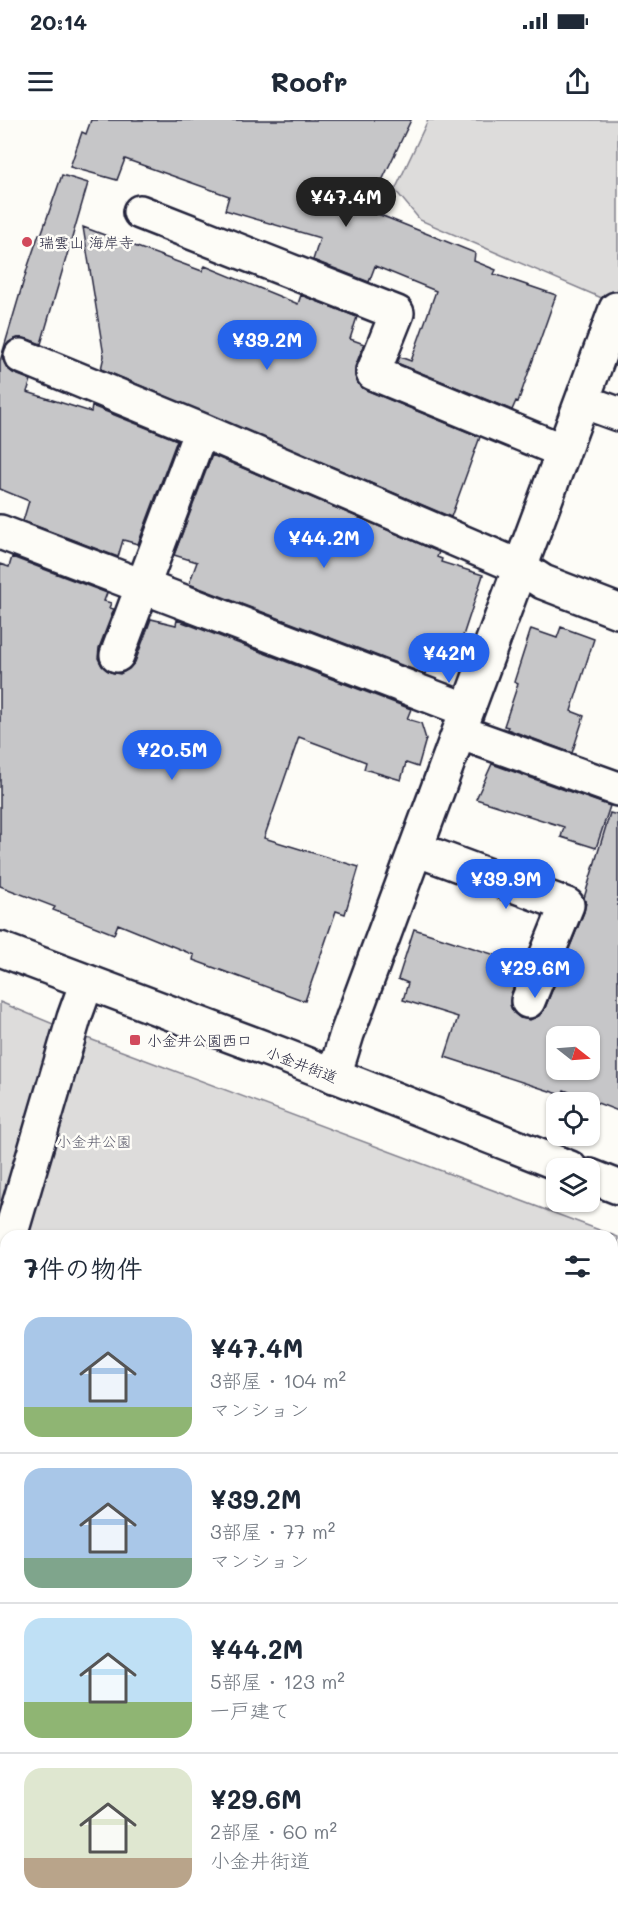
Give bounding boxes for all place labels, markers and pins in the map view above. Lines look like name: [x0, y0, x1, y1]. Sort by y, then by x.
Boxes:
pin: ¥47.4M: [297, 177, 395, 228]
place label: 瑞雲山 海岸寺: [39, 232, 134, 252]
marker: 瑞雲山 海岸寺: [20, 235, 34, 249]
pin: ¥39.2M: [218, 320, 316, 371]
pin: ¥44.2M: [275, 518, 373, 569]
pin: ¥42M: [413, 633, 485, 684]
pin: ¥20.5M: [123, 730, 221, 781]
pin: ¥39.9M: [457, 859, 555, 910]
pin: ¥29.6M: [486, 948, 584, 999]
place label: 小金井公園西口: [147, 1030, 252, 1050]
marker: 小金井公園西口: [128, 1033, 142, 1047]

